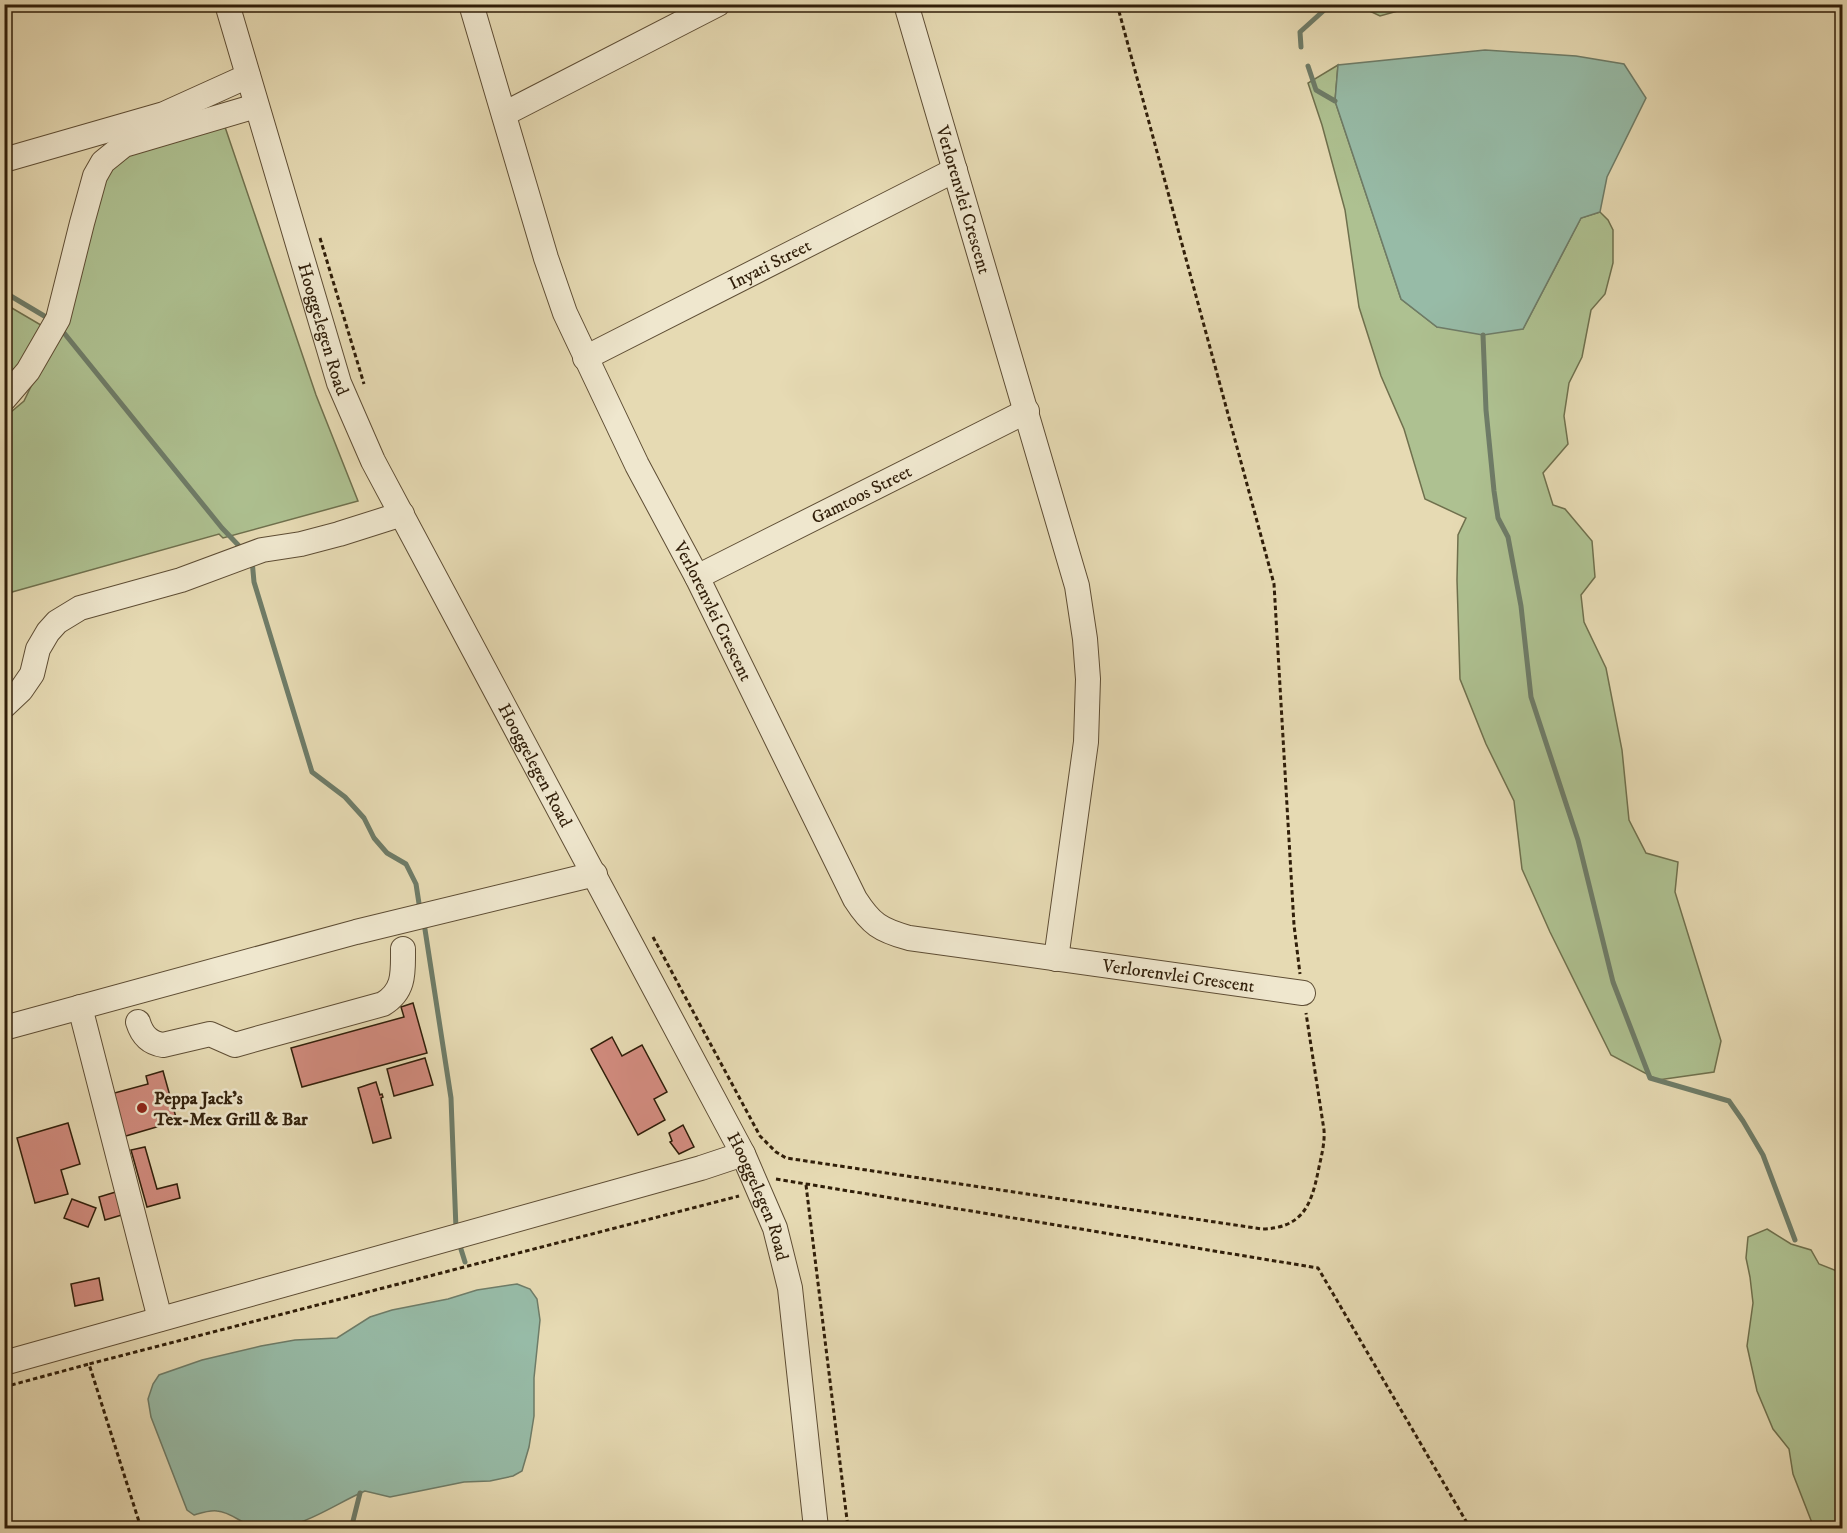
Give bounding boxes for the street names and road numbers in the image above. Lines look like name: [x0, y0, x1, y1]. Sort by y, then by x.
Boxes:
street label: Verlorenvlei Crescent: [930, 122, 995, 277]
street label: Inyati Street: [725, 235, 815, 295]
street label: Hooggelegen Road: [292, 261, 353, 399]
street label: Gamtoos Street: [808, 461, 916, 530]
street label: Verlorenvlei Crescent: [668, 537, 756, 685]
street label: Hooggelegen Road: [493, 700, 576, 831]
street label: Verlorenvlei Crescent: [1100, 955, 1256, 998]
street label: Hooggelegen Road: [721, 1129, 793, 1263]

